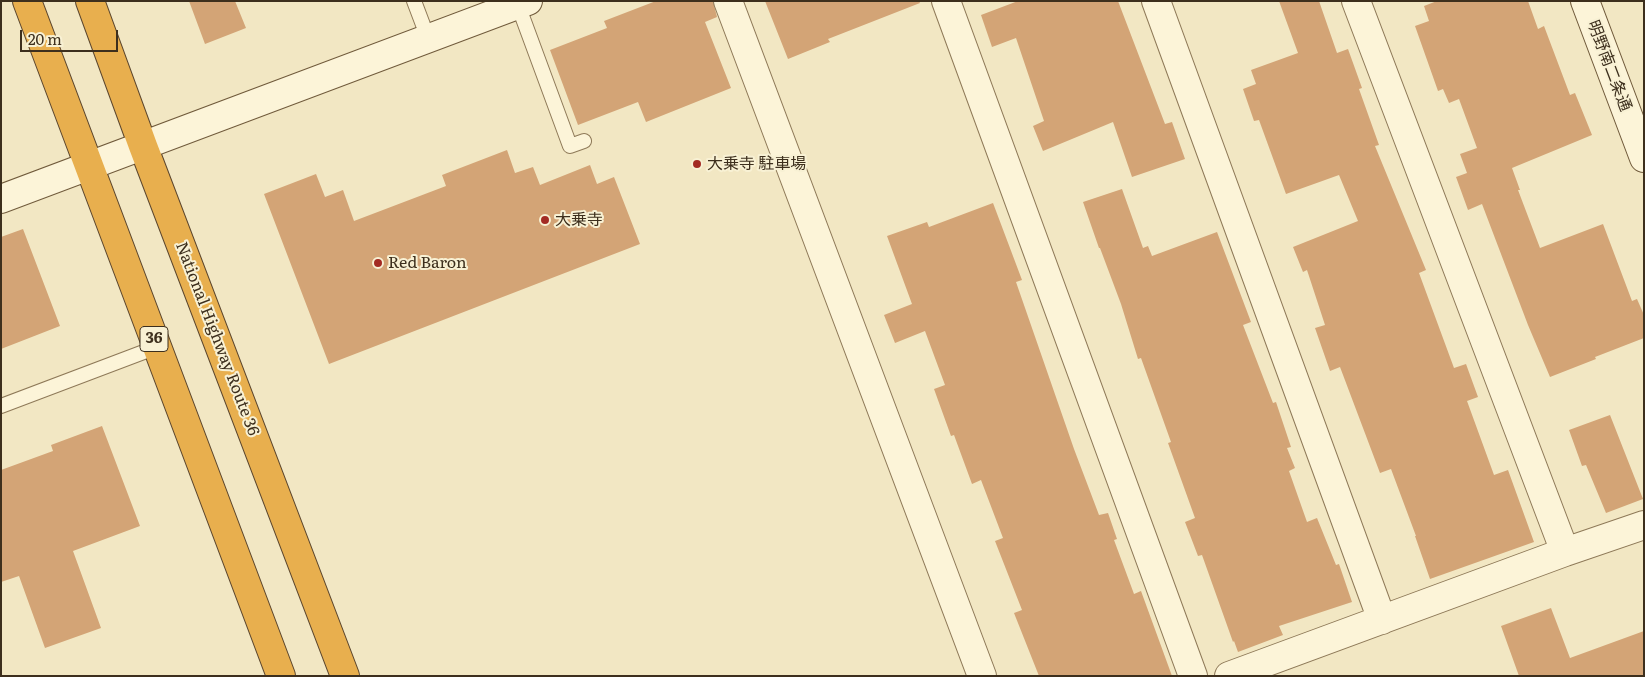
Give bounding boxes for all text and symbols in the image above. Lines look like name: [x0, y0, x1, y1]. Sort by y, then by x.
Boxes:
street label: 明野南二条通: [1583, 18, 1635, 114]
scale bar: [22, 20, 120, 52]
text: 20 m: [28, 27, 62, 50]
place label: 大乗寺 駐車場: [707, 154, 806, 174]
marker: 大乗寺 駐車場: [691, 158, 703, 170]
place label: 大乗寺: [555, 210, 603, 230]
marker: 大乗寺: [539, 214, 551, 226]
street label: National Highway Route 36: [171, 239, 263, 439]
place label: Red Baron: [388, 253, 467, 273]
marker: Red Baron: [372, 257, 384, 269]
road number: 36: [140, 326, 168, 352]

